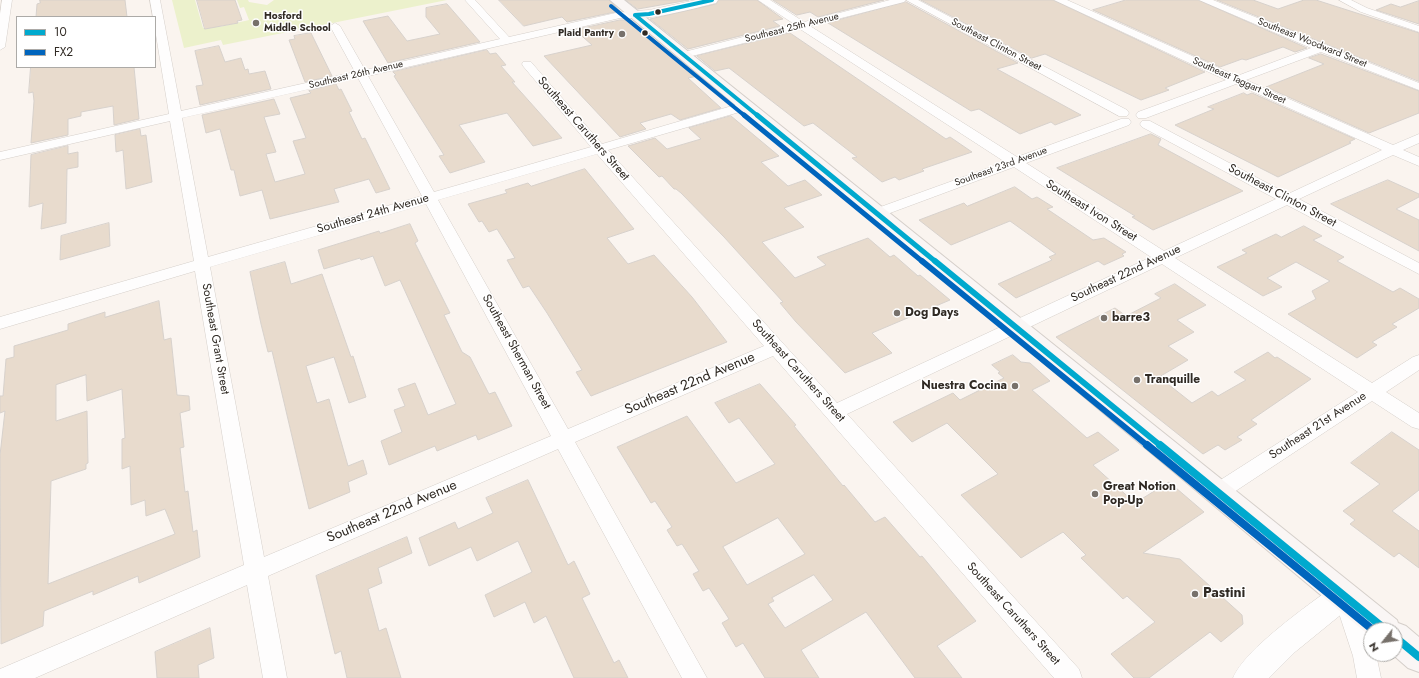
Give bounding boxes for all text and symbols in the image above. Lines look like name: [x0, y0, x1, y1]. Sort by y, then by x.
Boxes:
unlabelled marker: [653, 7, 663, 17]
place label: Hosford Middle School: [264, 11, 331, 34]
street label: Southeast 25th Avenue: [744, 11, 840, 45]
legend: [16, 16, 156, 68]
street label: Southeast Clinton Street: [949, 16, 1043, 74]
street label: Southeast Woodward Street: [1256, 16, 1368, 70]
marker: Hosford Middle School: [251, 18, 261, 28]
text: 10: [54, 23, 67, 41]
place label: Plaid Pantry: [558, 28, 614, 40]
unlabelled marker: [640, 28, 650, 38]
marker: Plaid Pantry: [617, 29, 627, 39]
text: FX2: [54, 43, 73, 61]
street label: Southeast Taggart Street: [1191, 55, 1287, 107]
street label: Southeast 26th Avenue: [308, 58, 404, 92]
street label: Southeast Caruthers Street: [534, 74, 632, 184]
street label: Southeast 23rd Avenue: [953, 145, 1049, 189]
street label: Southeast Clinton Street: [1226, 161, 1338, 231]
street label: Southeast Ivon Street: [1043, 177, 1139, 245]
street label: Southeast 24th Avenue: [315, 191, 431, 237]
street label: Southeast 22nd Avenue: [1069, 242, 1183, 306]
street label: Southeast Grant Street: [198, 282, 232, 396]
street label: Southeast Sherman Street: [479, 292, 553, 412]
place label: Dog Days: [905, 306, 959, 320]
marker: Dog Days: [892, 308, 902, 318]
place label: barre3: [1112, 311, 1150, 325]
marker: barre3: [1099, 313, 1109, 323]
street label: Southeast Caruthers Street: [748, 317, 848, 425]
street label: Southeast 22nd Avenue: [622, 349, 758, 419]
place label: Tranquille: [1145, 373, 1200, 387]
marker: Tranquille: [1132, 375, 1142, 385]
place label: Nuestra Cocina: [921, 379, 1007, 393]
marker: Nuestra Cocina: [1010, 381, 1020, 391]
street label: Southeast 21st Avenue: [1267, 389, 1369, 463]
street label: Southeast 22nd Avenue: [324, 477, 460, 547]
place label: Great Notion Pop-Up: [1103, 480, 1176, 508]
marker: Great Notion Pop-Up: [1090, 489, 1100, 499]
street label: Southeast Caruthers Street: [963, 560, 1063, 668]
place label: Pastini: [1203, 586, 1245, 602]
marker: Pastini: [1190, 589, 1200, 599]
north arrow: [1363, 622, 1403, 662]
text: N: [1364, 640, 1383, 655]

